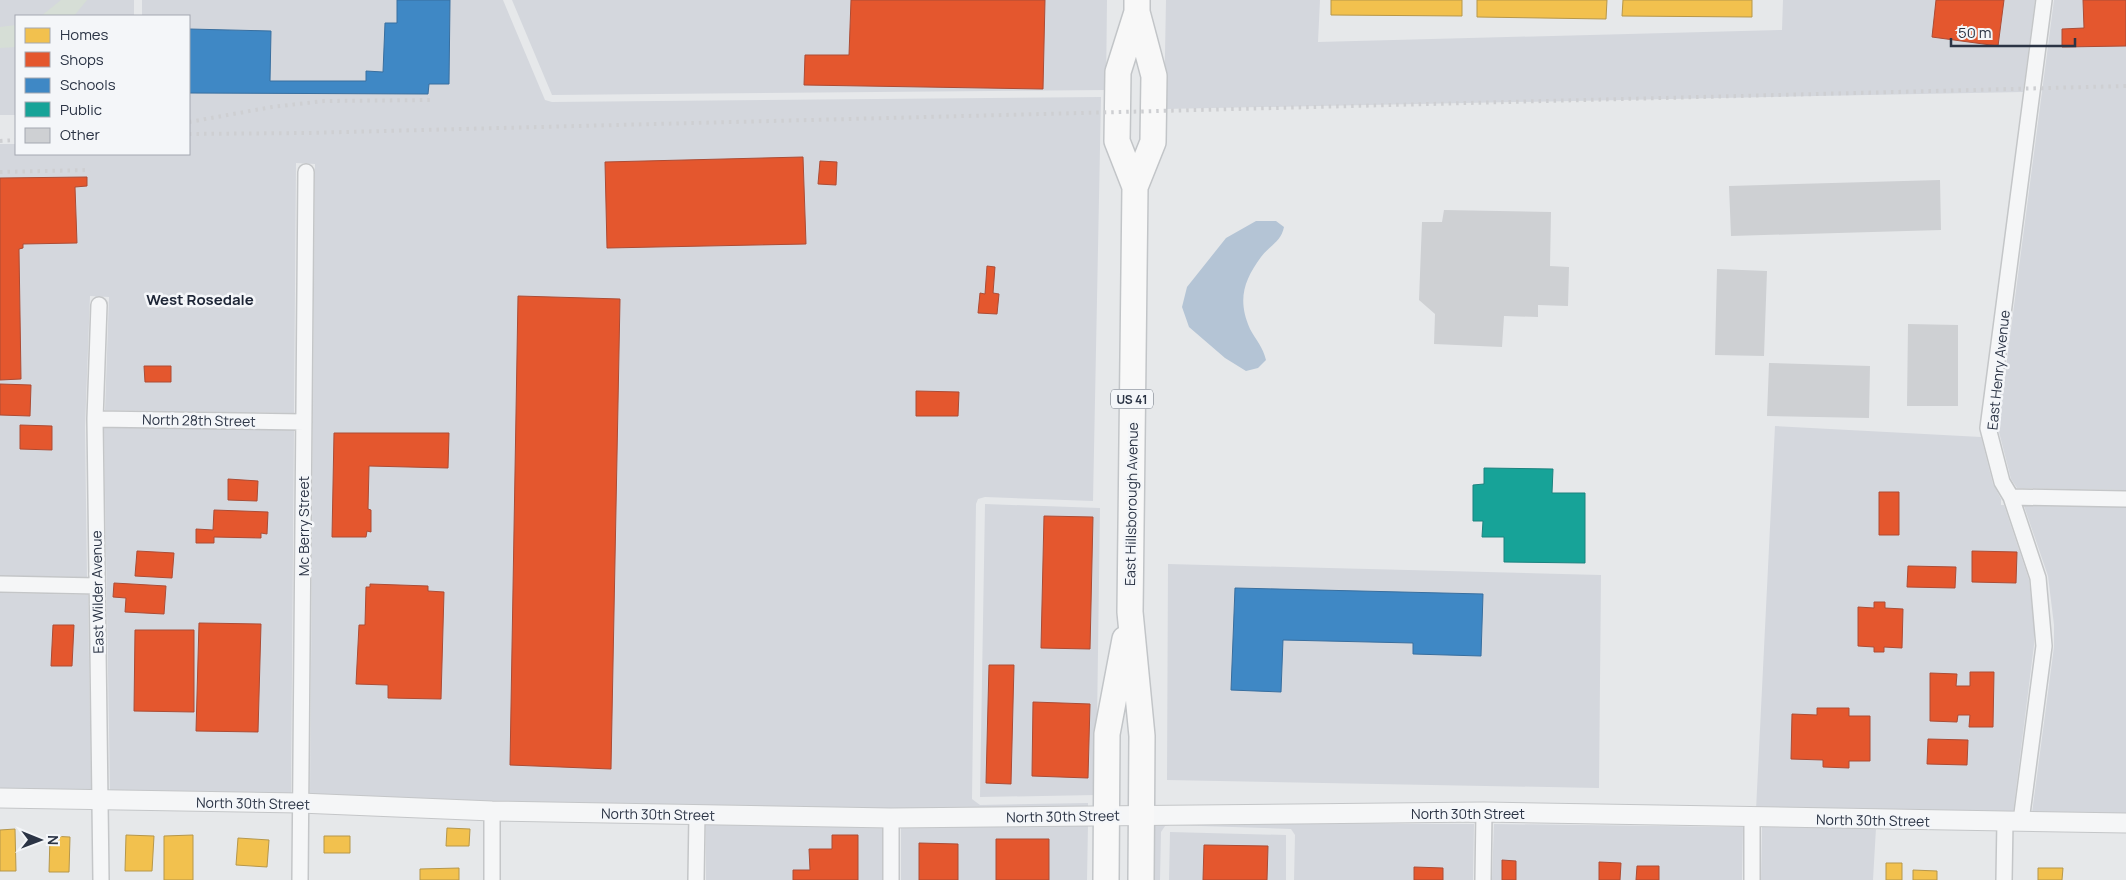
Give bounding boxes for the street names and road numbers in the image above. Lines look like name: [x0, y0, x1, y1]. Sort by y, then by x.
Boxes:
street label: East Henry Avenue: [1982, 309, 2014, 431]
road number: US 41: [1111, 389, 1153, 408]
street label: North 28th Street: [142, 410, 256, 430]
street label: East Hillsborough Avenue: [1120, 422, 1142, 586]
street label: Mc Berry Street: [294, 475, 313, 576]
street label: East Wilder Avenue: [86, 530, 108, 654]
street label: North 30th Street: [196, 793, 310, 813]
street label: North 30th Street: [601, 804, 715, 824]
street label: North 30th Street: [1411, 804, 1525, 823]
street label: North 30th Street: [1006, 806, 1120, 826]
street label: North 30th Street: [1816, 810, 1930, 830]

